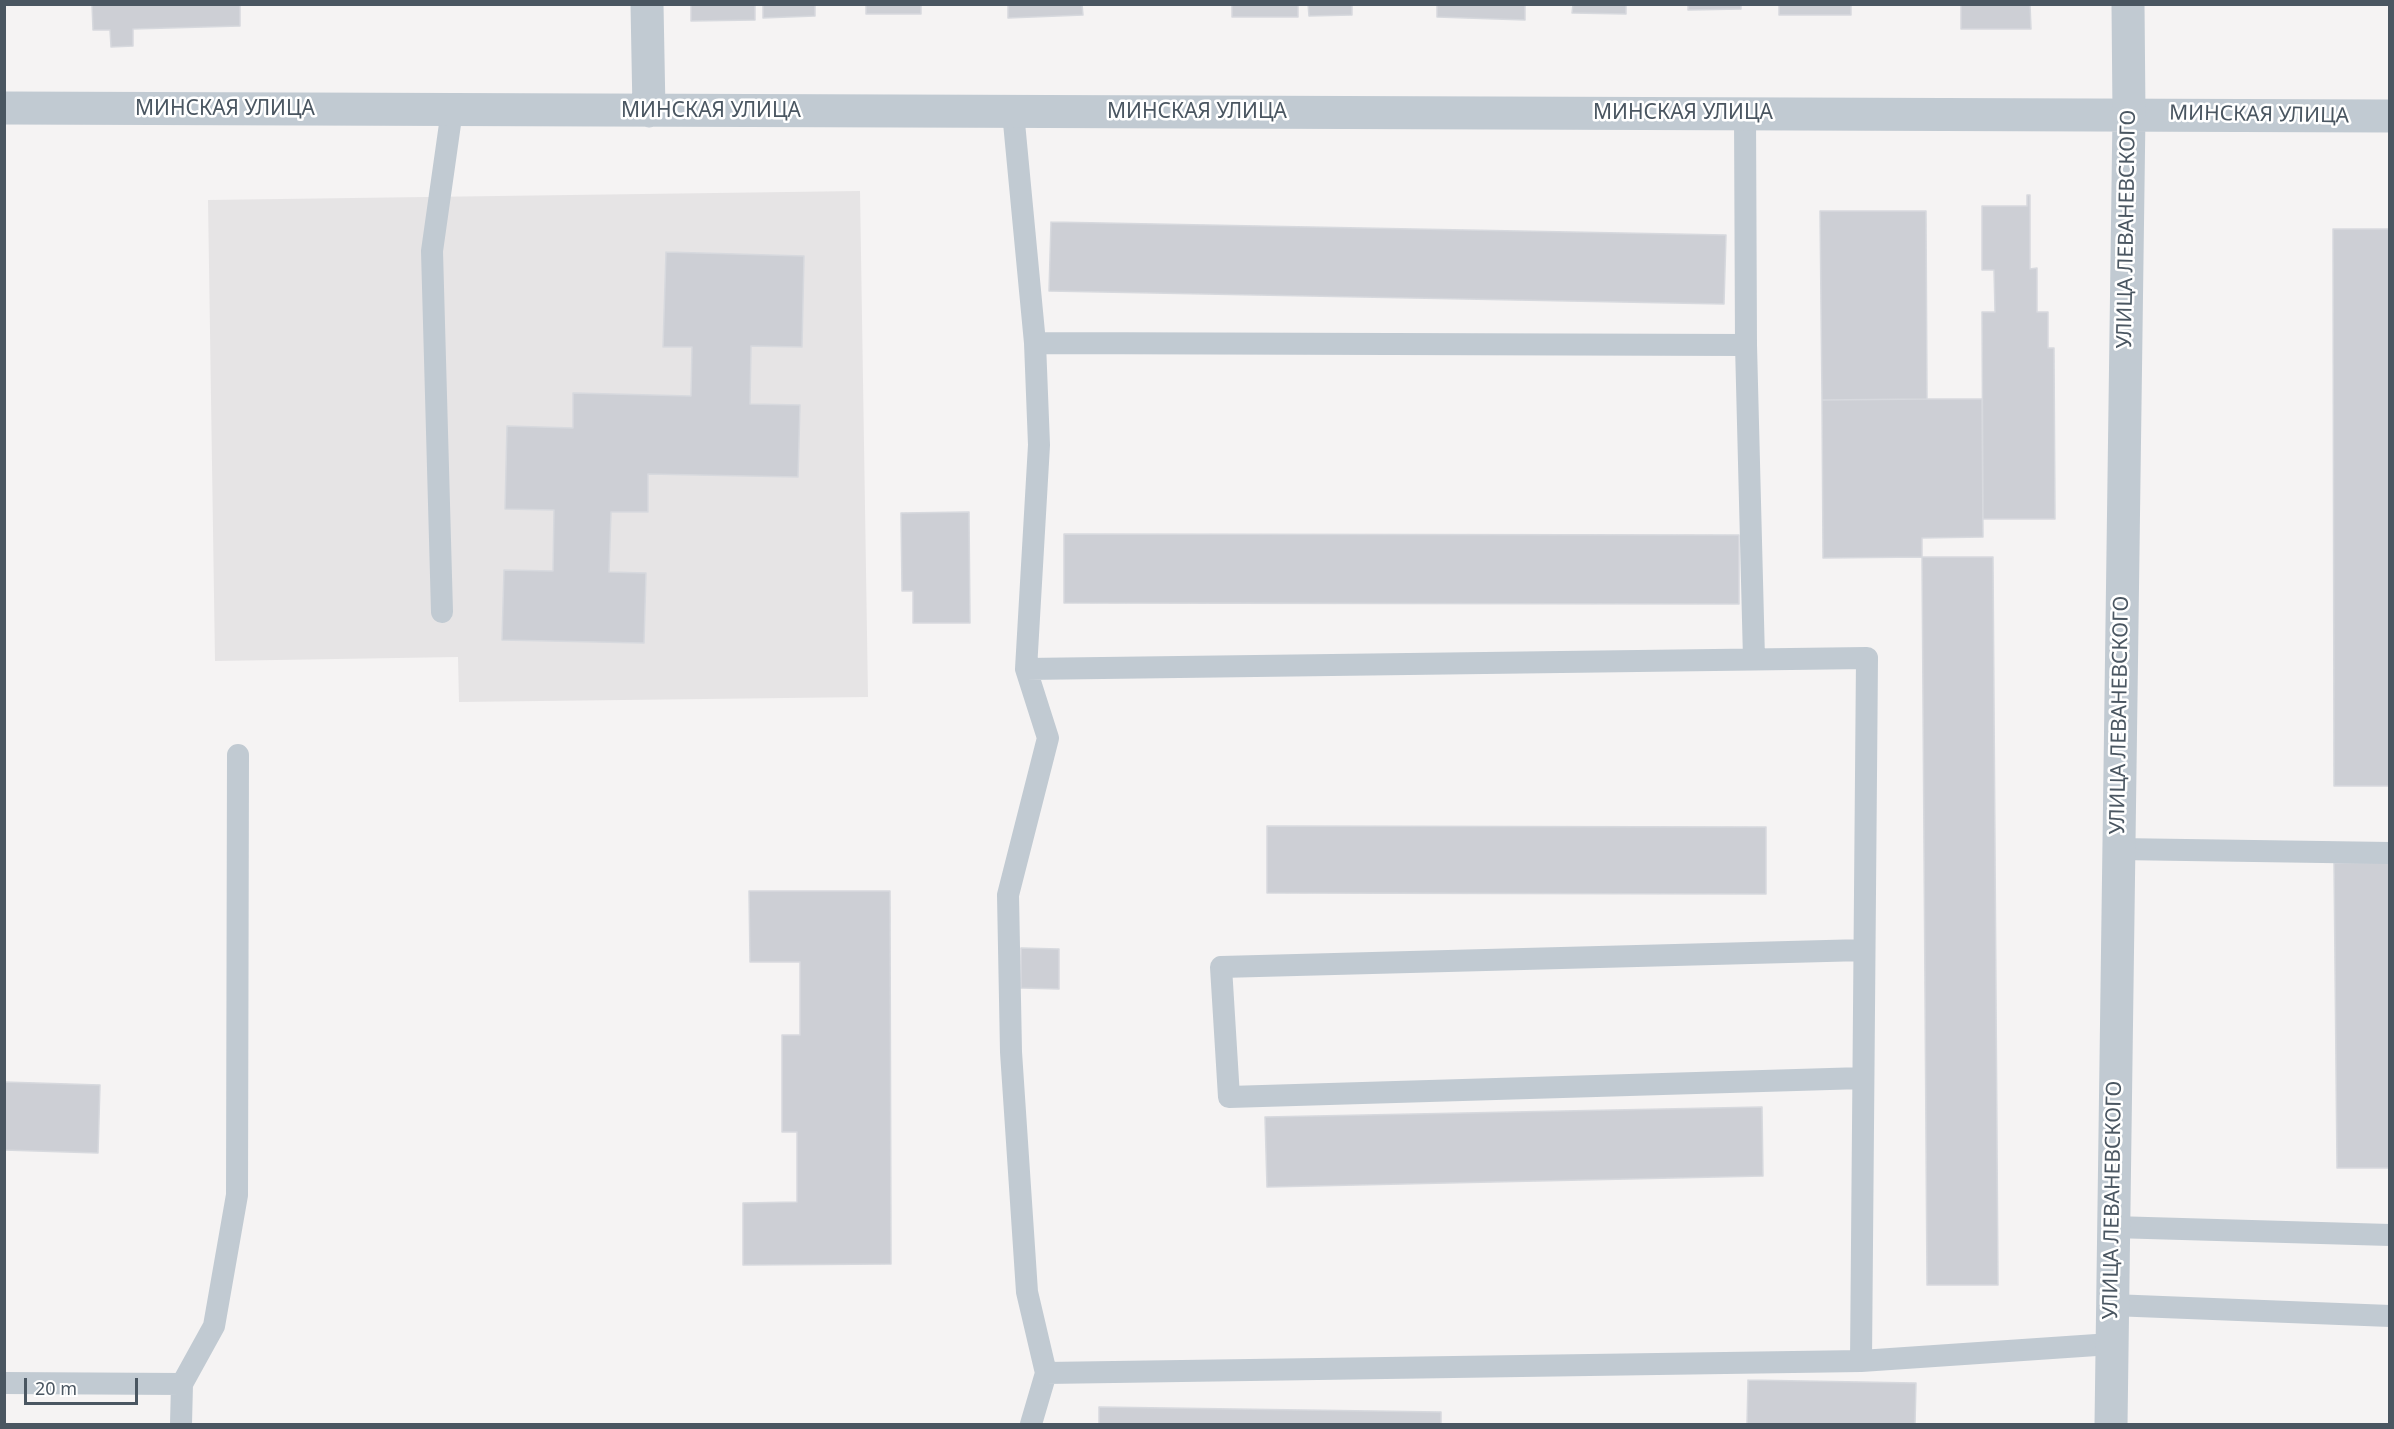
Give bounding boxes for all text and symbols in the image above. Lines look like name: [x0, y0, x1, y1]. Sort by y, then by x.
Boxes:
street label: МИНСКАЯ УЛИЦА: [135, 96, 315, 122]
street label: МИНСКАЯ УЛИЦА: [621, 98, 801, 124]
street label: МИНСКАЯ УЛИЦА: [1107, 99, 1287, 125]
street label: МИНСКАЯ УЛИЦА: [1593, 100, 1773, 126]
street label: МИНСКАЯ УЛИЦА: [2169, 101, 2349, 129]
street label: УЛИЦА ЛЕВАНЕВСКОГО: [2112, 109, 2142, 349]
street label: УЛИЦА ЛЕВАНЕВСКОГО: [2105, 595, 2135, 835]
street label: УЛИЦА ЛЕВАНЕВСКОГО: [2098, 1080, 2128, 1320]
scale bar: [27, 1366, 141, 1404]
text: 20 m: [35, 1376, 77, 1400]

